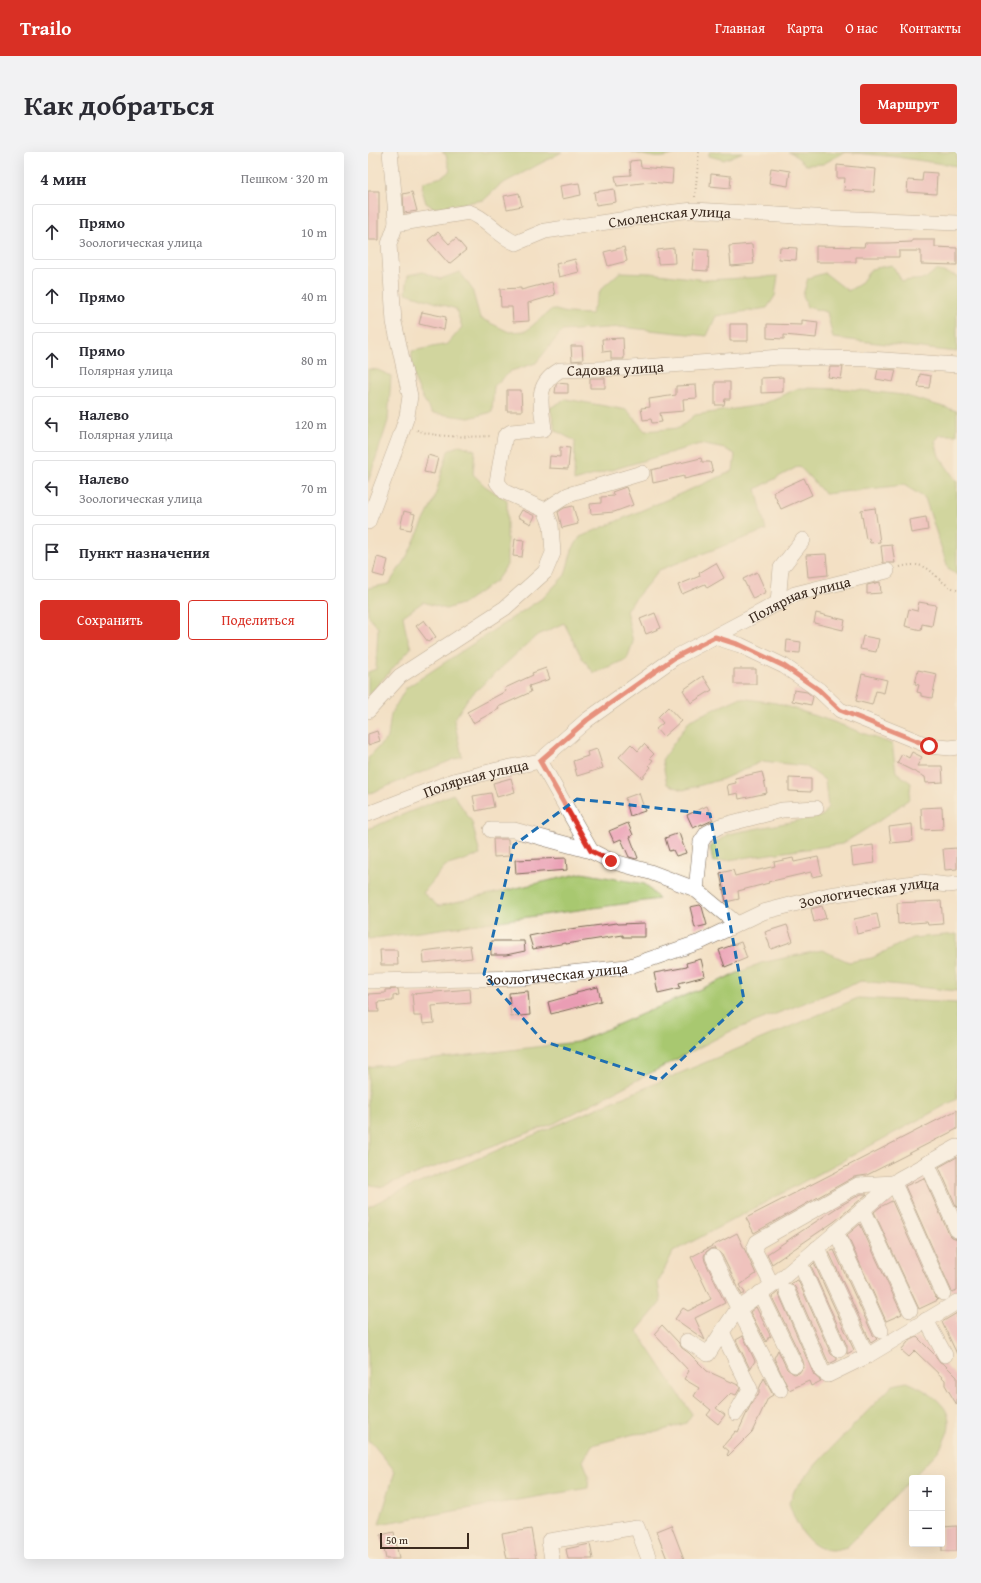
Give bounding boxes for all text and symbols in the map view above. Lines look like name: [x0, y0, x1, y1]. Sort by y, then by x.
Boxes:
text: Trailo: [20, 14, 71, 42]
text: Главная: [715, 18, 765, 38]
text: Карта: [787, 18, 823, 38]
text: О нас: [845, 18, 878, 38]
text: Контакты: [900, 18, 961, 38]
text: Как добраться: [24, 84, 214, 125]
button: Маршрут: [860, 84, 957, 124]
text: 4 мин: [40, 166, 86, 191]
text: Пешком · 320 m: [241, 169, 328, 188]
street label: Смоленская улица: [607, 199, 733, 232]
text: Прямо: [79, 212, 125, 233]
icon: ahead: [41, 221, 63, 243]
text: 10 m: [301, 223, 327, 242]
text: Зоологическая улица: [79, 233, 202, 252]
icon: ahead: [41, 285, 63, 307]
text: Прямо: [79, 286, 125, 307]
text: 40 m: [301, 287, 327, 306]
text: Прямо: [79, 340, 125, 361]
icon: ahead: [41, 349, 63, 371]
text: 80 m: [301, 351, 327, 370]
street label: Садовая улица: [567, 355, 665, 380]
text: Полярная улица: [79, 361, 173, 380]
text: Налево: [79, 404, 129, 425]
icon: left: [41, 413, 63, 435]
text: 120 m: [295, 415, 327, 434]
text: Полярная улица: [79, 425, 173, 444]
text: Налево: [79, 468, 129, 489]
icon: left: [41, 477, 63, 499]
text: 70 m: [301, 479, 327, 498]
text: Зоологическая улица: [79, 489, 202, 508]
icon: arrive: [41, 541, 63, 563]
text: Пункт назначения: [79, 542, 210, 563]
street label: Полярная улица: [744, 570, 853, 628]
button: Сохранить: [40, 600, 180, 640]
button: Поделиться: [188, 600, 328, 640]
route start: [920, 737, 938, 755]
street label: Полярная улица: [420, 753, 531, 802]
route end: [602, 852, 620, 870]
street label: Зоологическая улица: [796, 871, 942, 913]
street label: Зоологическая улица: [486, 956, 630, 989]
map controls: [909, 1475, 945, 1547]
button: +: [909, 1475, 945, 1511]
button: −: [909, 1511, 945, 1547]
scale bar: [380, 1531, 469, 1550]
text: 50 m: [386, 1532, 408, 1548]

